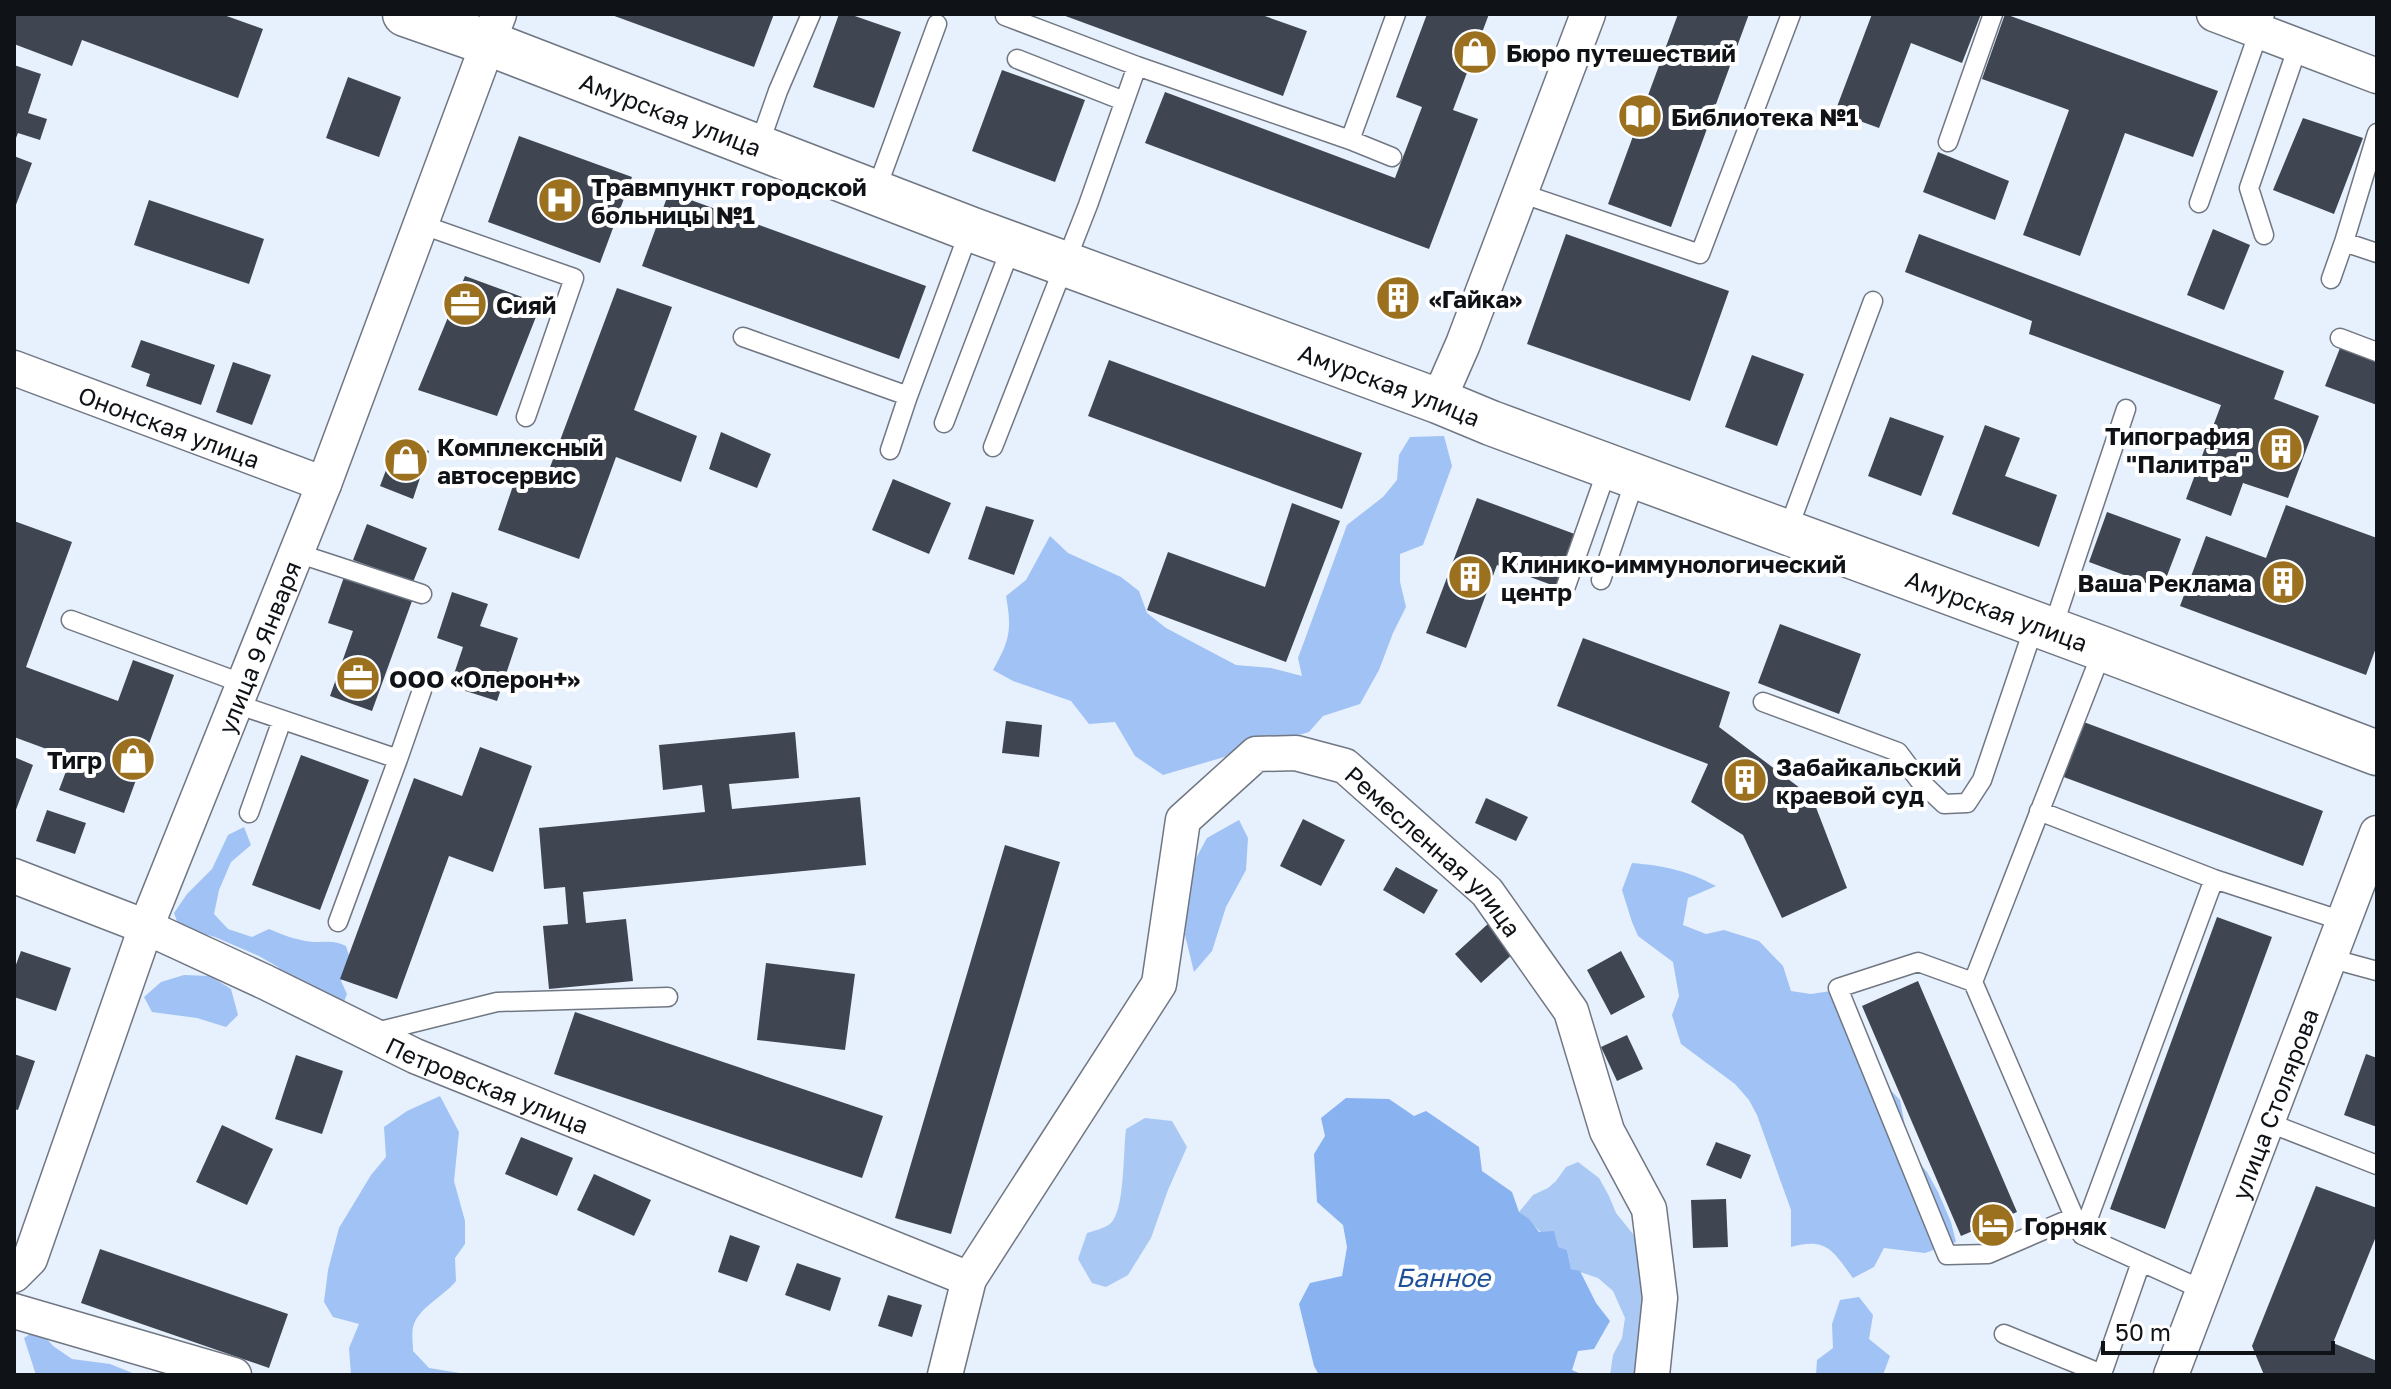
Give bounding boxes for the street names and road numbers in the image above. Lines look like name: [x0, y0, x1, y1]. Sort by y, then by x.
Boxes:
street label: Амурская улица: [576, 66, 766, 162]
street label: Амурская улица: [1295, 337, 1485, 432]
street label: Ононская улица: [75, 379, 264, 473]
street label: улица 9 Января: [211, 556, 306, 738]
street label: Амурская улица: [1902, 563, 2092, 657]
street label: Ремесленная улица: [1340, 759, 1528, 942]
street label: улица Столярова: [2225, 1004, 2324, 1204]
street label: Петровская улица: [382, 1030, 593, 1139]

